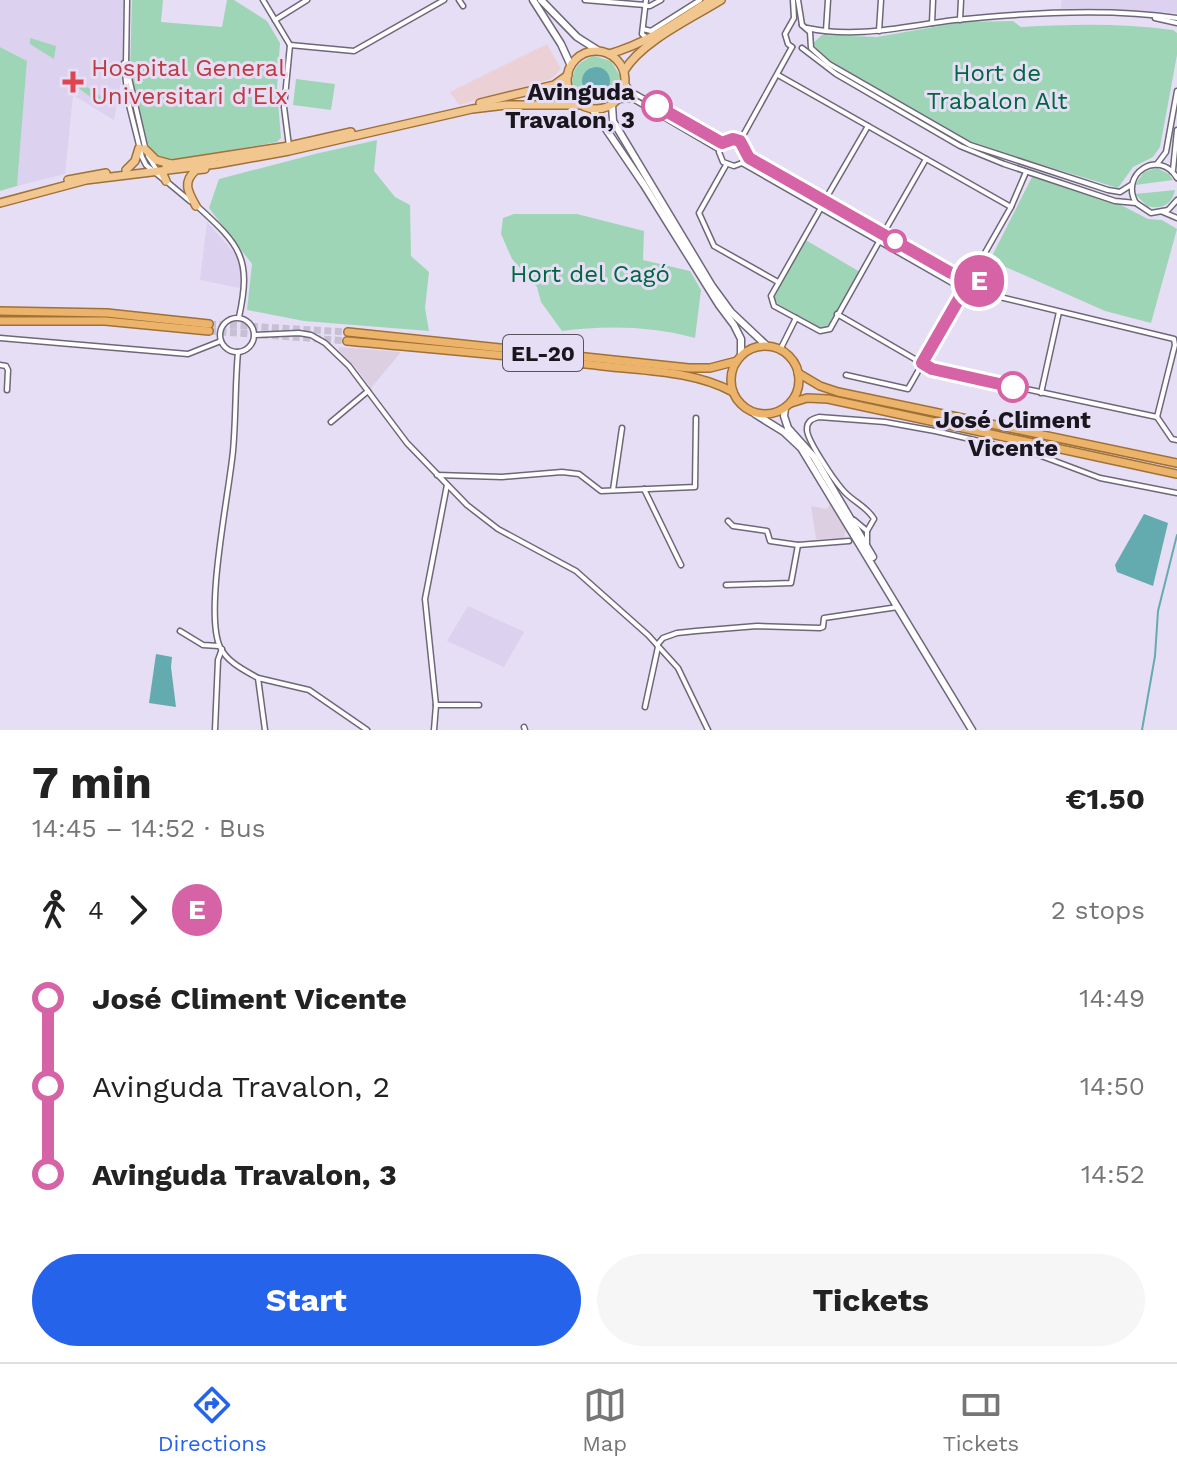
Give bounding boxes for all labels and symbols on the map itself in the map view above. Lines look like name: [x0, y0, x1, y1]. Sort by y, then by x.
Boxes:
place label: Hospital General Universitari d'Elx: [91, 54, 288, 110]
park label: Hort de Trabalon Alt: [926, 59, 1068, 115]
marker: Hospital General Universitari d'Elx: [62, 71, 84, 93]
place label: Avinguda Travalon, 3: [505, 78, 635, 134]
marker: Avinguda Travalon, 3: [642, 91, 672, 121]
unlabelled marker: [884, 230, 906, 252]
line badge: E: [953, 255, 1005, 307]
park label: Hort del Cagó: [510, 260, 670, 288]
road number: EL-20: [503, 335, 583, 371]
marker: José Climent Vicente: [998, 372, 1028, 402]
place label: José Climent Vicente: [935, 406, 1091, 462]

